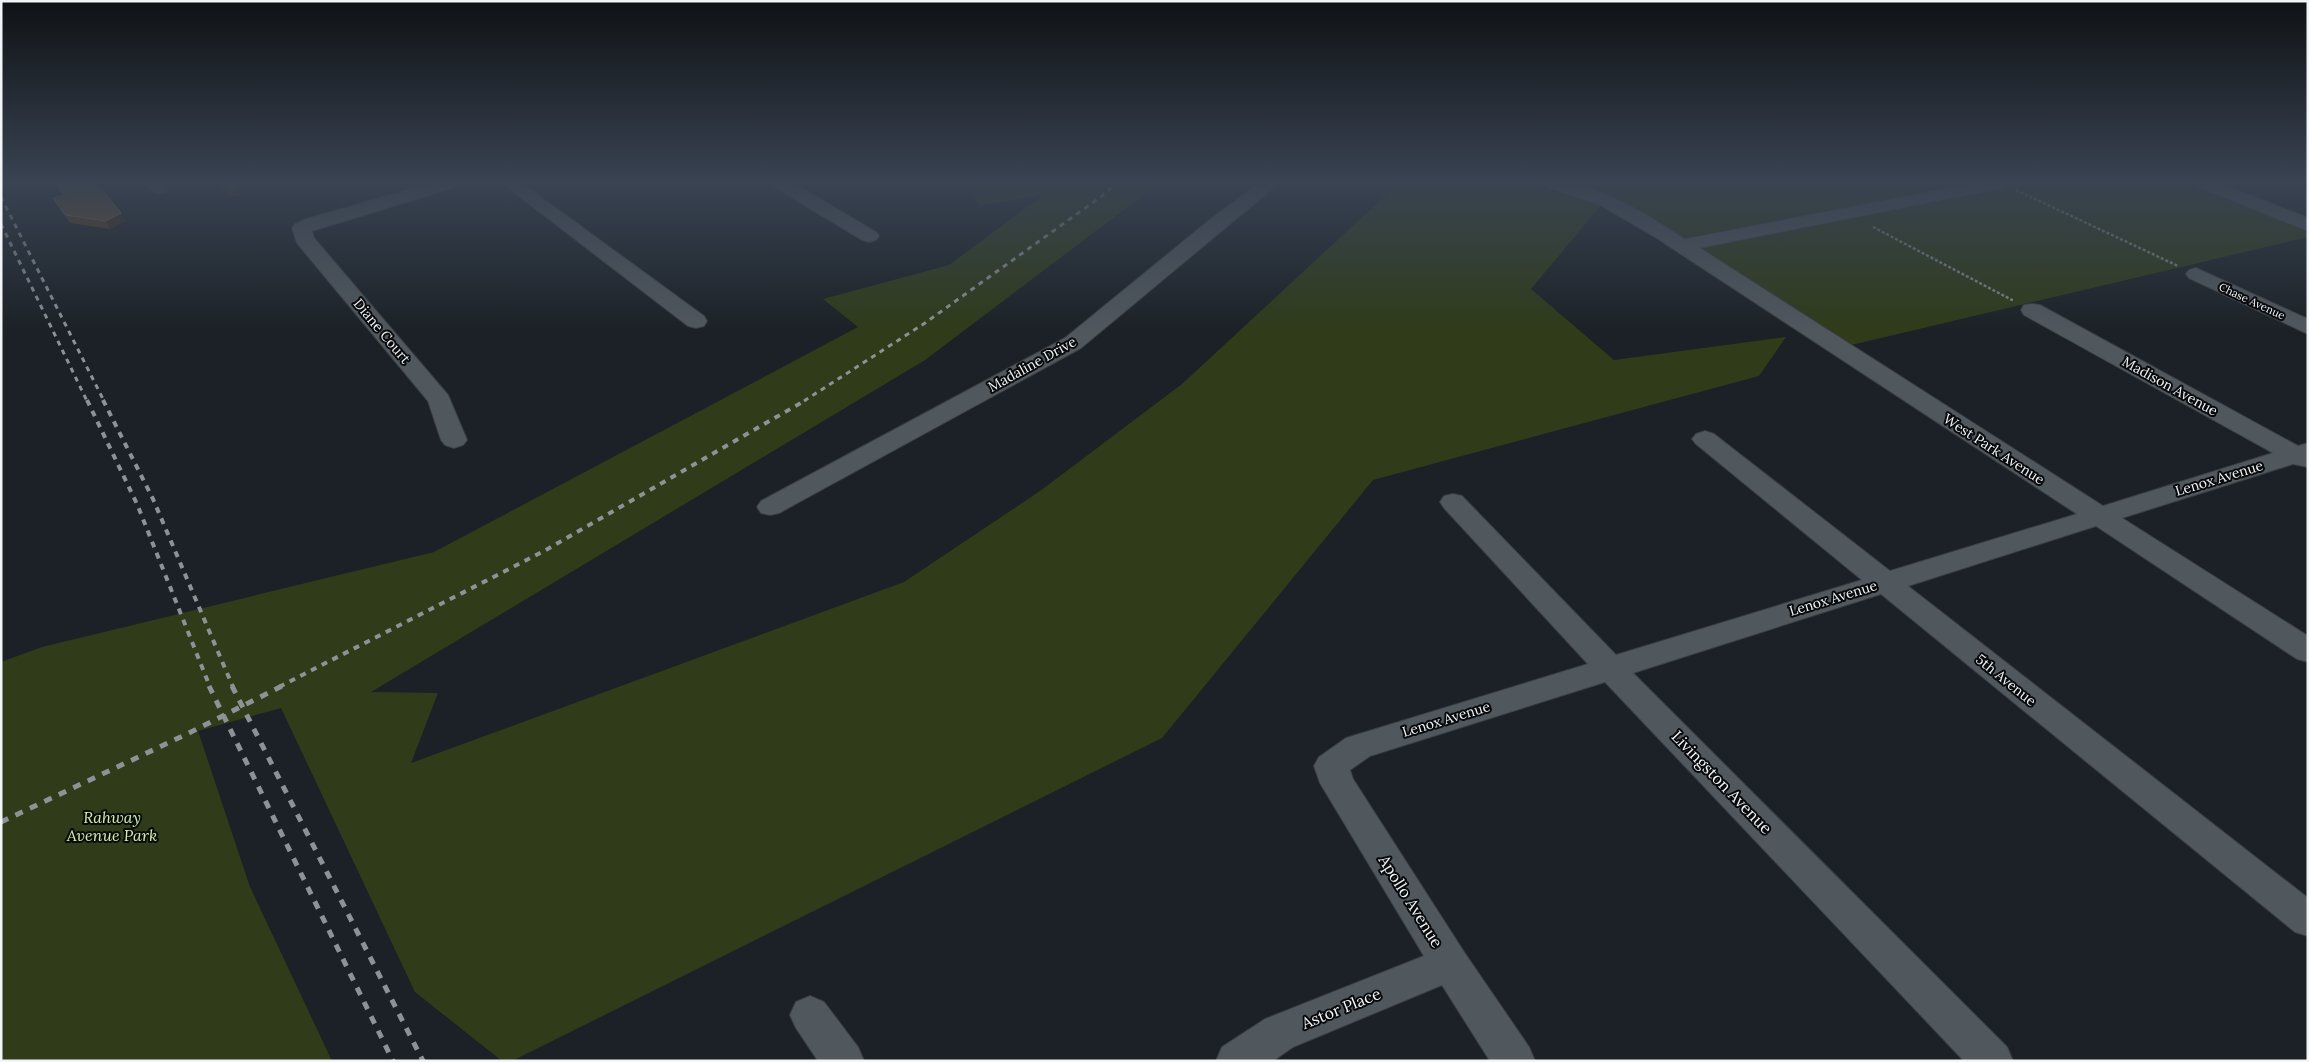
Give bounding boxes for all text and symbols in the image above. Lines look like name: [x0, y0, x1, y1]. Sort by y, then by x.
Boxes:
street label: Chase Avenue: [2217, 280, 2287, 322]
street label: Diane Court: [350, 295, 415, 368]
street label: Madaline Drive: [985, 332, 1080, 396]
street label: Madison Avenue: [2119, 352, 2221, 420]
street label: West Park Avenue: [1940, 410, 2048, 489]
street label: Lenox Avenue: [2173, 456, 2265, 500]
street label: Lenox Avenue: [1787, 576, 1879, 620]
street label: 5th Avenue: [1972, 650, 2040, 710]
street label: Lenox Avenue: [1400, 697, 1492, 741]
street label: Livingston Avenue: [1668, 726, 1777, 838]
park label: Rahway Avenue Park: [66, 807, 157, 845]
street label: Apollo Avenue: [1374, 850, 1448, 951]
street label: Astor Place: [1298, 983, 1384, 1033]

